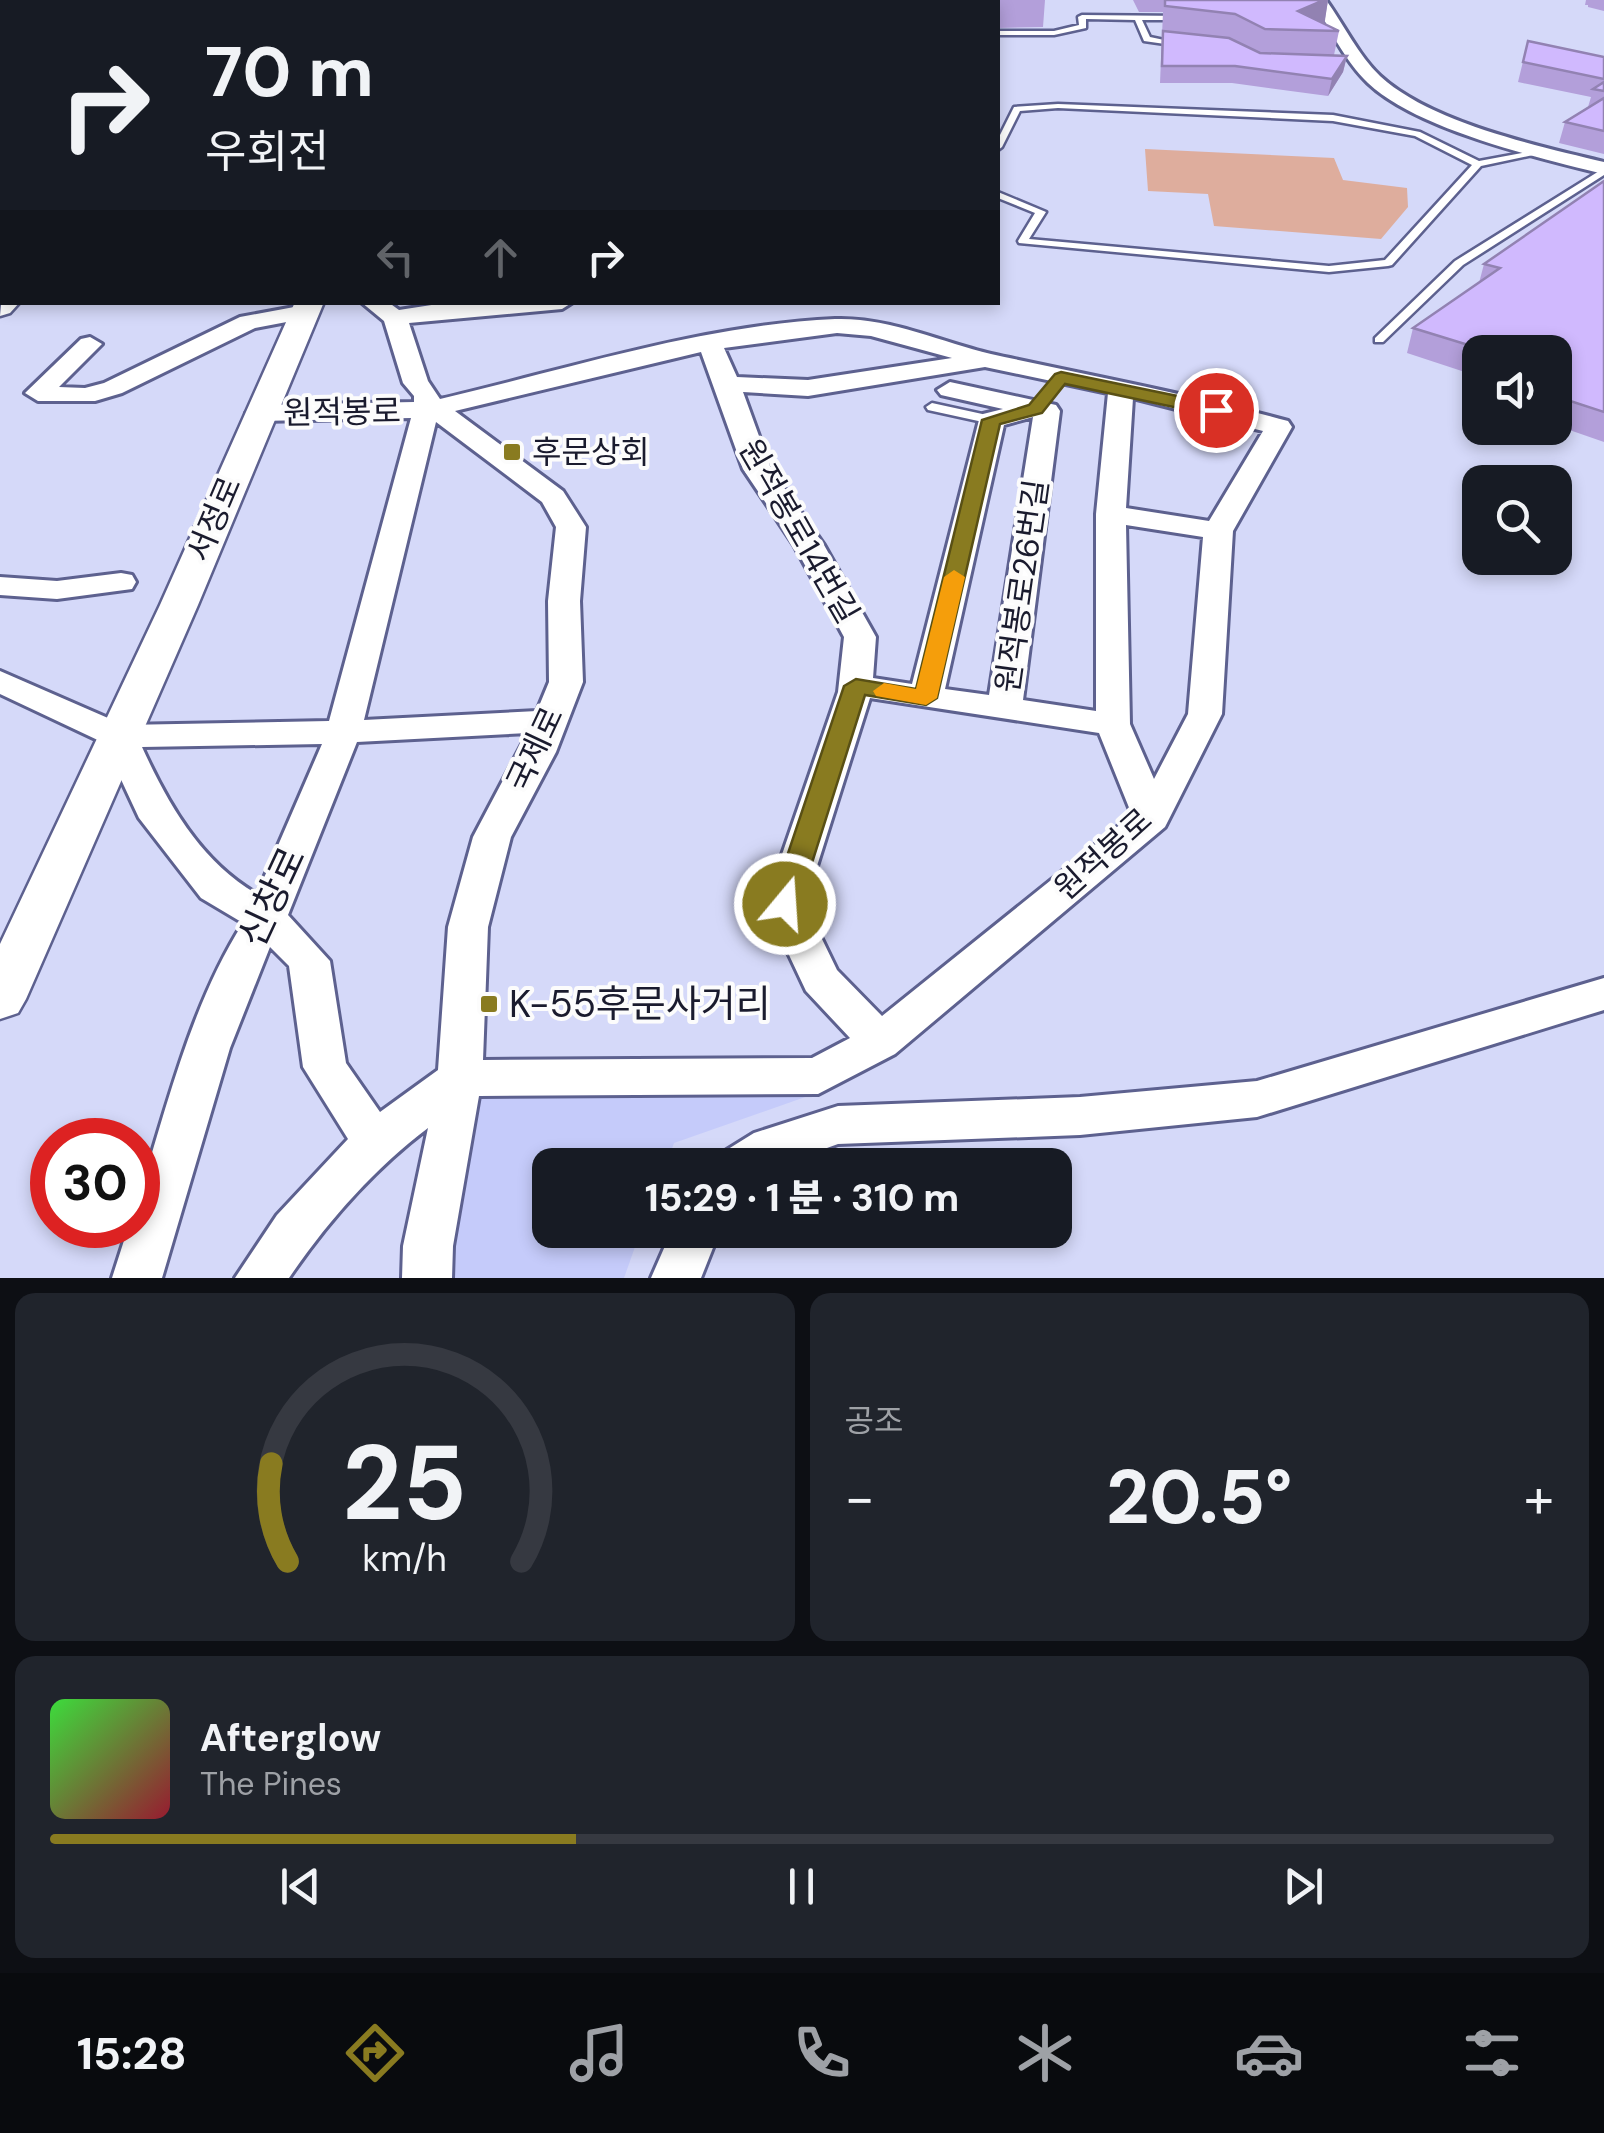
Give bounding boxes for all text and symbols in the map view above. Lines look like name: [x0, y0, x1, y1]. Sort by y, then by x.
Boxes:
text: 70 m: [205, 27, 374, 118]
icon: right: [40, 40, 170, 170]
text: 우회전: [205, 122, 329, 181]
icon: left: [368, 230, 423, 285]
icon: ahead: [473, 230, 528, 285]
icon: right: [578, 230, 633, 285]
map controls: [1462, 335, 1572, 575]
button: sound: [1462, 335, 1572, 445]
pin: [1174, 368, 1259, 453]
icon: arrive: [1189, 383, 1244, 438]
street label: 원적봉로: [283, 390, 401, 434]
place label: 후문상회: [532, 431, 650, 473]
street label: 원적봉로14번길: [729, 431, 869, 631]
marker: 후문상회: [501, 441, 523, 463]
button: search: [1462, 465, 1572, 575]
street label: 서정로: [177, 470, 251, 568]
street label: 원적봉로26번길: [986, 477, 1058, 695]
street label: 국제로: [497, 700, 573, 798]
street label: 원적봉로: [1045, 799, 1161, 909]
street label: 신창로: [227, 839, 317, 955]
position arrow: [733, 852, 837, 956]
place label: K-55후문사거리: [509, 979, 771, 1029]
marker: K-55후문사거리: [478, 993, 500, 1015]
speed limit sign: 30: [30, 1118, 160, 1248]
text: 15:29 · 1 분 · 310 m: [645, 1173, 959, 1223]
text: 공조: [845, 1400, 903, 1442]
text: 25: [342, 1416, 467, 1551]
text: 20.5°: [1106, 1449, 1292, 1546]
text: −: [845, 1462, 875, 1534]
text: +: [1524, 1462, 1554, 1534]
text: km/h: [363, 1536, 447, 1582]
text: Afterglow: [200, 1713, 381, 1763]
text: The Pines: [200, 1763, 342, 1805]
icon: previous: [273, 1859, 328, 1914]
icon: pause: [774, 1859, 829, 1914]
icon: next: [1276, 1859, 1331, 1914]
icon: directions: [340, 2018, 410, 2088]
icon: music: [564, 2018, 634, 2088]
icon: phone: [787, 2018, 857, 2088]
icon: climate: [1010, 2018, 1080, 2088]
icon: car: [1234, 2018, 1304, 2088]
icon: filters: [1457, 2018, 1527, 2088]
text: 15:28: [77, 2024, 187, 2083]

